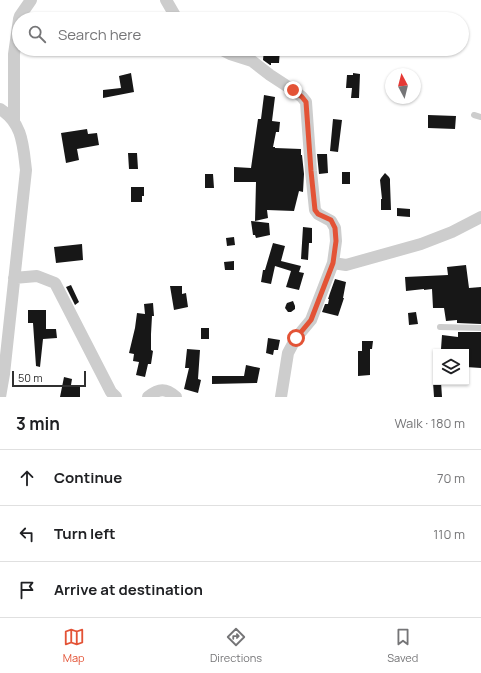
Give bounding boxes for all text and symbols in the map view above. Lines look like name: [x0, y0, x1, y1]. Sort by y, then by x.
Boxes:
search box: [12, 12, 469, 56]
icon: search: [26, 23, 48, 45]
text: Search here: [58, 24, 141, 45]
north arrow: [385, 68, 421, 104]
route end: [284, 81, 302, 99]
route start: [287, 329, 305, 347]
map controls: [433, 349, 469, 385]
button: layers: [433, 349, 469, 385]
scale bar: [12, 369, 86, 388]
text: 50 m: [18, 370, 43, 385]
text: 3 min: [16, 412, 60, 435]
text: Walk · 180 m: [394, 414, 465, 432]
icon: ahead: [16, 467, 38, 489]
text: Continue: [54, 467, 122, 488]
text: 70 m: [437, 469, 465, 487]
icon: left: [16, 523, 38, 545]
text: Turn left: [54, 523, 116, 544]
text: 110 m: [433, 525, 465, 543]
icon: arrive: [16, 579, 38, 601]
text: Arrive at destination: [54, 579, 203, 600]
tab: Map: [63, 626, 85, 665]
tab: Directions: [210, 626, 262, 665]
tab: Saved: [387, 626, 418, 665]

